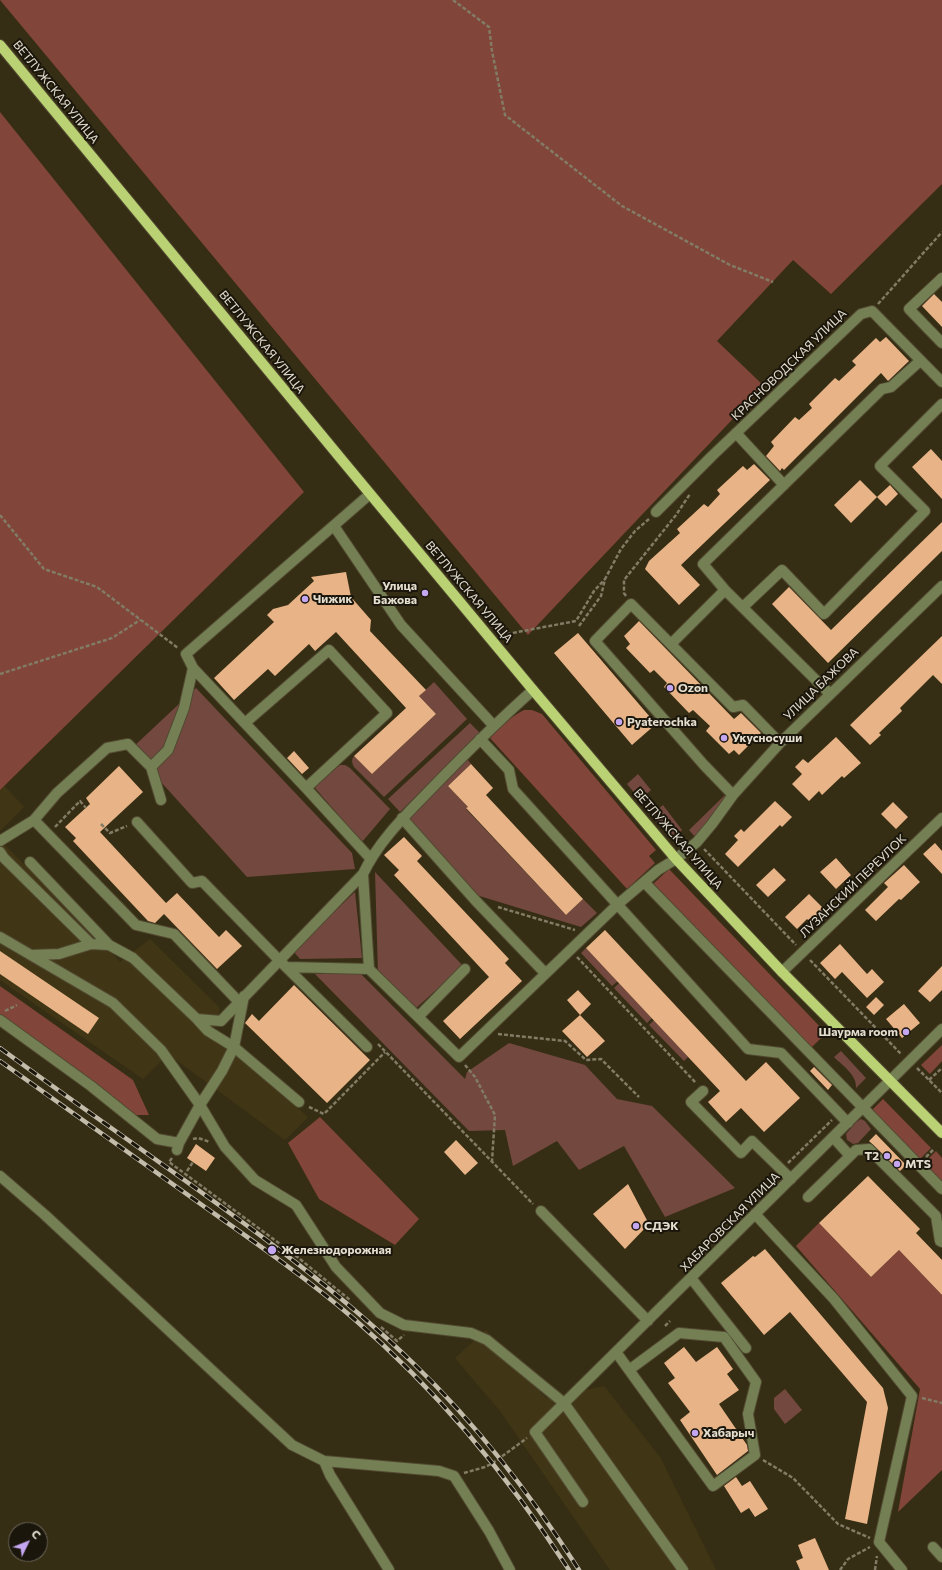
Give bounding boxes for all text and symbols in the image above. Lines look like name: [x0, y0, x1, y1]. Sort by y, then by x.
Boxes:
street label: ВЕТЛУЖСКАЯ УЛИЦА: [10, 38, 102, 146]
street label: ВЕТЛУЖСКАЯ УЛИЦА: [216, 288, 308, 396]
street label: КРАСНОВОДСКАЯ УЛИЦА: [729, 306, 849, 424]
street label: ВЕТЛУЖСКАЯ УЛИЦА: [422, 538, 516, 646]
place label: Улица Бажова: [373, 579, 417, 607]
marker: Улица Бажова: [420, 588, 430, 598]
place label: Чижик: [313, 592, 352, 606]
marker: Чижик: [300, 594, 310, 604]
street label: УЛИЦА БАЖОВА: [781, 645, 861, 723]
place label: Ozon: [678, 681, 708, 695]
marker: Ozon: [665, 683, 675, 693]
place label: Pyaterochka: [627, 715, 697, 729]
marker: Pyaterochka: [614, 717, 624, 727]
place label: Укусносуши: [732, 731, 802, 745]
marker: Укусносуши: [719, 733, 729, 743]
street label: ВЕТЛУЖСКАЯ УЛИЦА: [630, 786, 726, 892]
street label: ЛУЗАНСКИЙ ПЕРЕУЛОК: [797, 831, 909, 941]
place label: Шаурма room: [818, 1025, 898, 1039]
marker: Шаурма room: [901, 1027, 911, 1037]
place label: T2: [864, 1149, 879, 1163]
marker: T2: [882, 1151, 892, 1161]
place label: MTS: [905, 1157, 931, 1171]
marker: MTS: [892, 1159, 902, 1169]
street label: ХАБАРОВСКАЯ УЛИЦА: [677, 1169, 783, 1275]
place label: СДЭК: [644, 1219, 679, 1233]
marker: СДЭК: [631, 1221, 641, 1231]
place label: Железнодорожная: [281, 1243, 391, 1257]
marker: Железнодорожная: [266, 1244, 278, 1256]
place label: Хабарыч: [703, 1426, 754, 1440]
marker: Хабарыч: [690, 1428, 700, 1438]
north arrow: [8, 1522, 48, 1562]
text: С: [29, 1527, 44, 1541]

